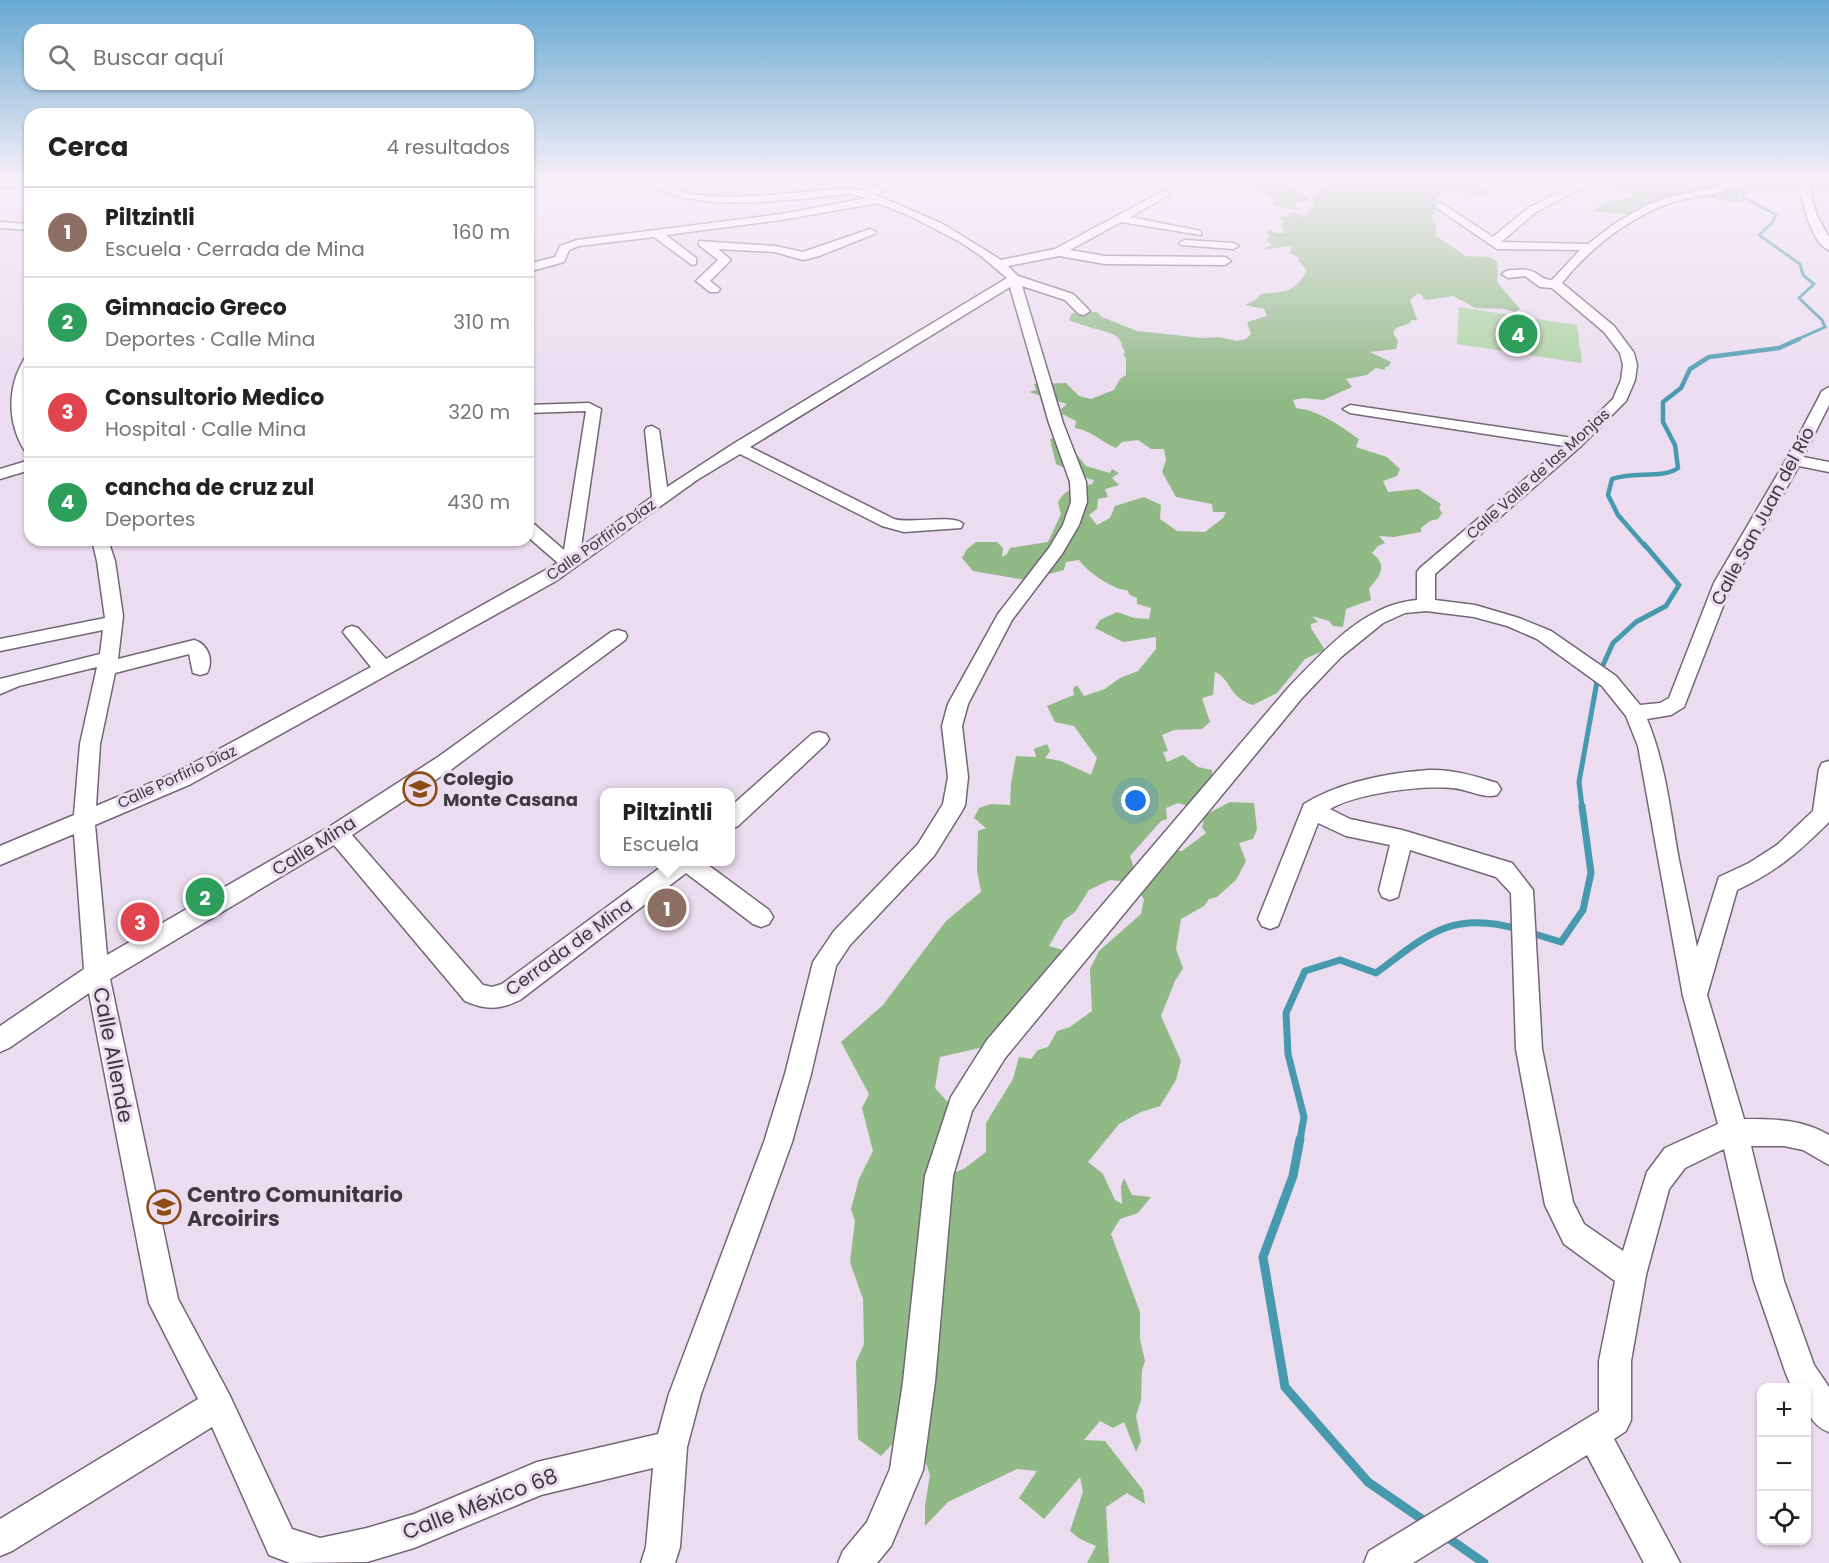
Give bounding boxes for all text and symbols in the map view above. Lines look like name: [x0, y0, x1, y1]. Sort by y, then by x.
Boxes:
search box: [24, 24, 534, 90]
icon: search: [45, 41, 78, 74]
text: Buscar aquí: [93, 42, 224, 73]
text: Cerca: [48, 129, 128, 165]
text: 4 resultados: [387, 133, 510, 161]
text: Piltzintli: [105, 202, 195, 233]
text: 1: [64, 218, 71, 246]
text: 160 m: [452, 218, 510, 246]
text: Escuela · Cerrada de Mina: [105, 235, 365, 263]
text: Gimnacio Greco: [105, 292, 287, 323]
text: 2: [62, 308, 73, 336]
text: 310 m: [453, 308, 510, 336]
pin: 4: [1498, 312, 1538, 356]
text: Deportes · Calle Mina: [105, 325, 315, 353]
text: Consultorio Medico: [105, 382, 324, 413]
text: 3: [61, 398, 74, 426]
text: 320 m: [448, 398, 510, 426]
street label: Calle Valle de las Monjas: [1461, 403, 1614, 544]
text: Hospital · Calle Mina: [105, 415, 306, 443]
street label: Calle San Juan del Río: [1705, 422, 1820, 609]
text: cancha de cruz zul: [105, 472, 314, 503]
text: 4: [61, 488, 74, 516]
text: 430 m: [447, 488, 510, 516]
street label: Calle Porfirio Díaz: [542, 494, 660, 585]
text: Deportes: [105, 505, 195, 533]
street label: Calle Porfirio Díaz: [114, 740, 240, 813]
place label: Colegio Monte Casana: [443, 766, 578, 812]
school or university icon: Colegio Monte Casana: [402, 771, 438, 807]
your location: [1121, 786, 1150, 815]
popup: [600, 788, 735, 866]
text: Piltzintli: [623, 797, 712, 828]
street label: Calle Mina: [267, 810, 360, 881]
text: Escuela: [623, 830, 699, 858]
pin: 2: [186, 874, 224, 920]
pin: 1: [648, 886, 686, 930]
street label: Cerrada de Mina: [500, 892, 637, 1001]
pin: 3: [120, 900, 160, 944]
street label: Calle Allende: [86, 985, 141, 1125]
place label: Centro Comunitario Arcoirirs: [187, 1180, 403, 1233]
school or university icon: Centro Comunitario Arcoirirs: [146, 1189, 182, 1225]
map controls: [1757, 1383, 1811, 1545]
button: +: [1757, 1383, 1811, 1437]
button: −: [1757, 1437, 1811, 1491]
street label: Calle México 68: [398, 1461, 562, 1546]
button: locate: [1757, 1491, 1811, 1545]

